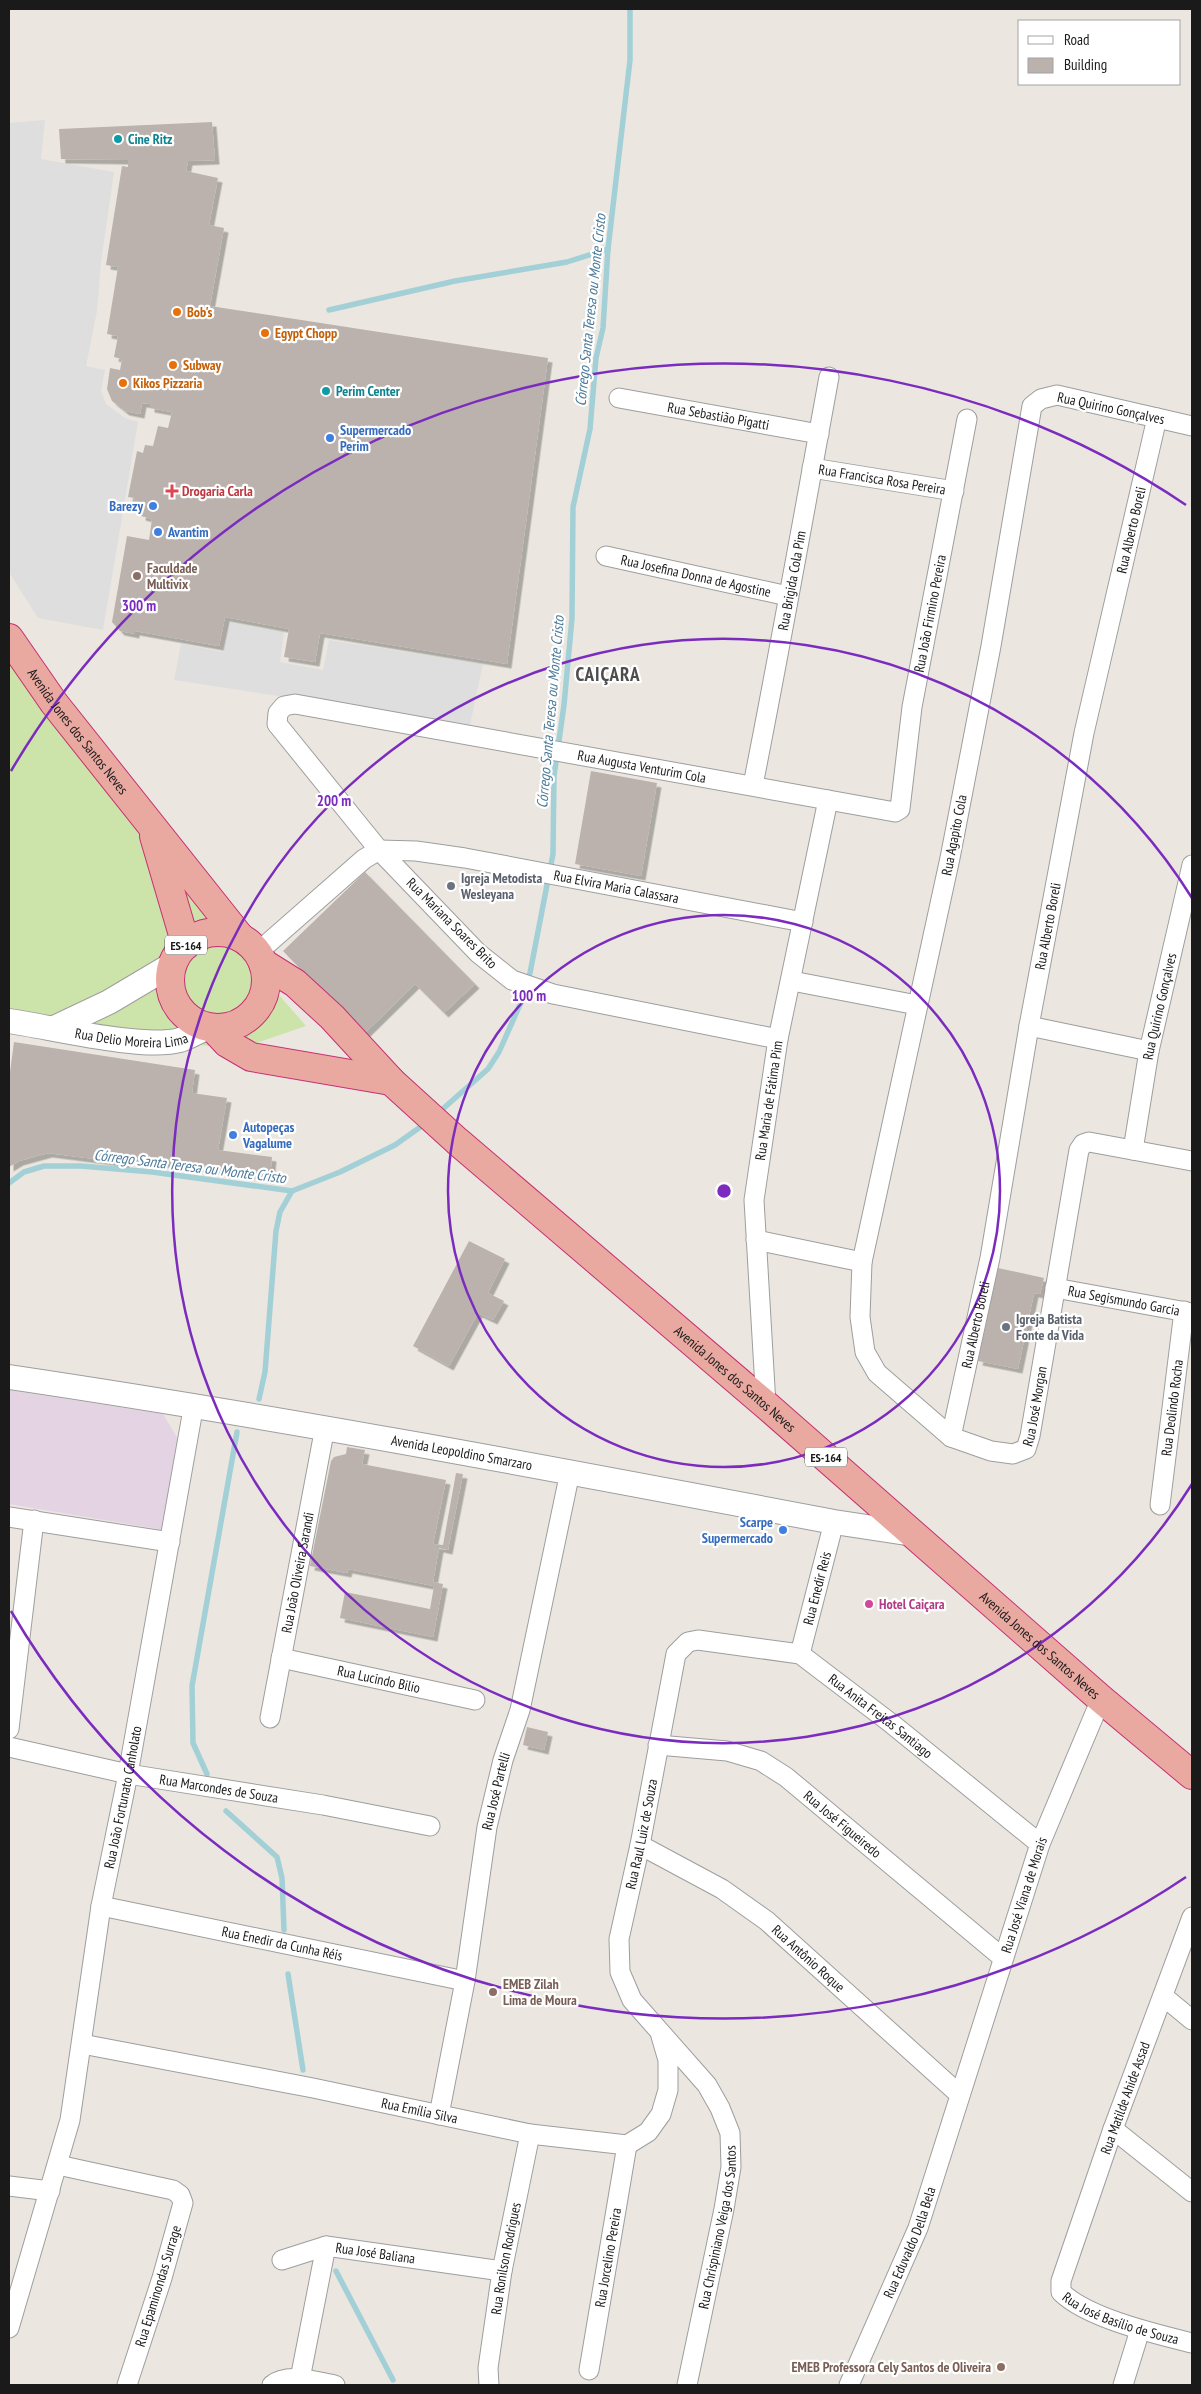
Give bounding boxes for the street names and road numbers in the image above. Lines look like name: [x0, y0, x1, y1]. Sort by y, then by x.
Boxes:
street label: Rua Quirino Gonçalves: [1056, 388, 1166, 428]
street label: Rua Sebastião Pigatti: [666, 398, 771, 434]
street label: Rua Francisca Rosa Pereira: [817, 460, 947, 499]
street label: Rua Alberto Boreli: [1112, 485, 1150, 575]
street label: Rua Brigida Cola Pim: [774, 529, 810, 632]
street label: Rua Josefina Donna de Agostine: [619, 551, 773, 601]
street label: Rua João Firmino Pereira: [910, 553, 950, 674]
street label: Avenida Jones dos Santos Neves: [24, 665, 132, 798]
street label: Rua Augusta Venturim Cola: [576, 746, 708, 787]
street label: Rua Agapito Cola: [937, 793, 971, 877]
street label: Rua Elvira Maria Calassara: [552, 866, 680, 907]
street label: Rua Mariana Soares Brito: [403, 874, 501, 972]
street label: Rua Alberto Boreli: [1031, 881, 1065, 971]
road number: ES-164: [165, 936, 207, 954]
street label: Rua Quirino Gonçalves: [1139, 951, 1180, 1061]
street label: Rua Delio Moreira Lima: [74, 1024, 191, 1052]
street label: Rua Maria de Fátima Pim: [751, 1039, 787, 1161]
street label: Rua Alberto Boreli: [957, 1280, 994, 1370]
street label: Rua Segismundo Garcia: [1066, 1282, 1181, 1320]
street label: Avenida Jones dos Santos Neves: [670, 1322, 800, 1436]
street label: Rua Deolindo Rocha: [1157, 1358, 1187, 1457]
street label: Rua José Morgan: [1018, 1365, 1051, 1448]
street label: Avenida Leopoldino Smarzaro: [390, 1431, 534, 1474]
road number: ES-164: [805, 1448, 847, 1466]
street label: Rua João Oliveira Sarandi: [277, 1511, 318, 1634]
street label: Rua Enedir Reis: [799, 1549, 835, 1627]
street label: Avenida Jones dos Santos Neves: [976, 1588, 1104, 1703]
street label: Rua Lucindo Bilio: [336, 1661, 422, 1697]
street label: Rua Anita Freitas Santiago: [825, 1670, 936, 1762]
street label: Rua João Fortunato Canholato: [100, 1724, 145, 1870]
street label: Rua José Partelli: [478, 1750, 514, 1832]
street label: Rua Marcondes de Souza: [158, 1770, 279, 1807]
street label: Rua Raul Luiz de Souza: [621, 1777, 661, 1891]
street label: Rua José Figueiredo: [800, 1787, 885, 1862]
street label: Rua José Viana de Morais: [997, 1834, 1051, 1955]
street label: Rua Antônio Roque: [768, 1921, 849, 1996]
street label: Rua Enedir da Cunha Réis: [220, 1922, 344, 1965]
street label: Rua Matilde Ahide Assad: [1096, 2039, 1154, 2157]
street label: Rua Emília Silva: [380, 2094, 459, 2127]
street label: Rua Chrispiniano Veiga dos Santos: [694, 2145, 740, 2310]
street label: Rua Eduvaldo Della Bela: [879, 2185, 940, 2301]
street label: Rua Ronilson Rodrigues: [487, 2200, 525, 2316]
street label: Rua Jorcelino Pereira: [591, 2207, 625, 2309]
street label: Rua Epaminondas Surrage: [131, 2223, 185, 2349]
street label: Rua José Baliana: [334, 2238, 416, 2268]
street label: Rua José Basílio de Souza: [1059, 2288, 1181, 2348]

